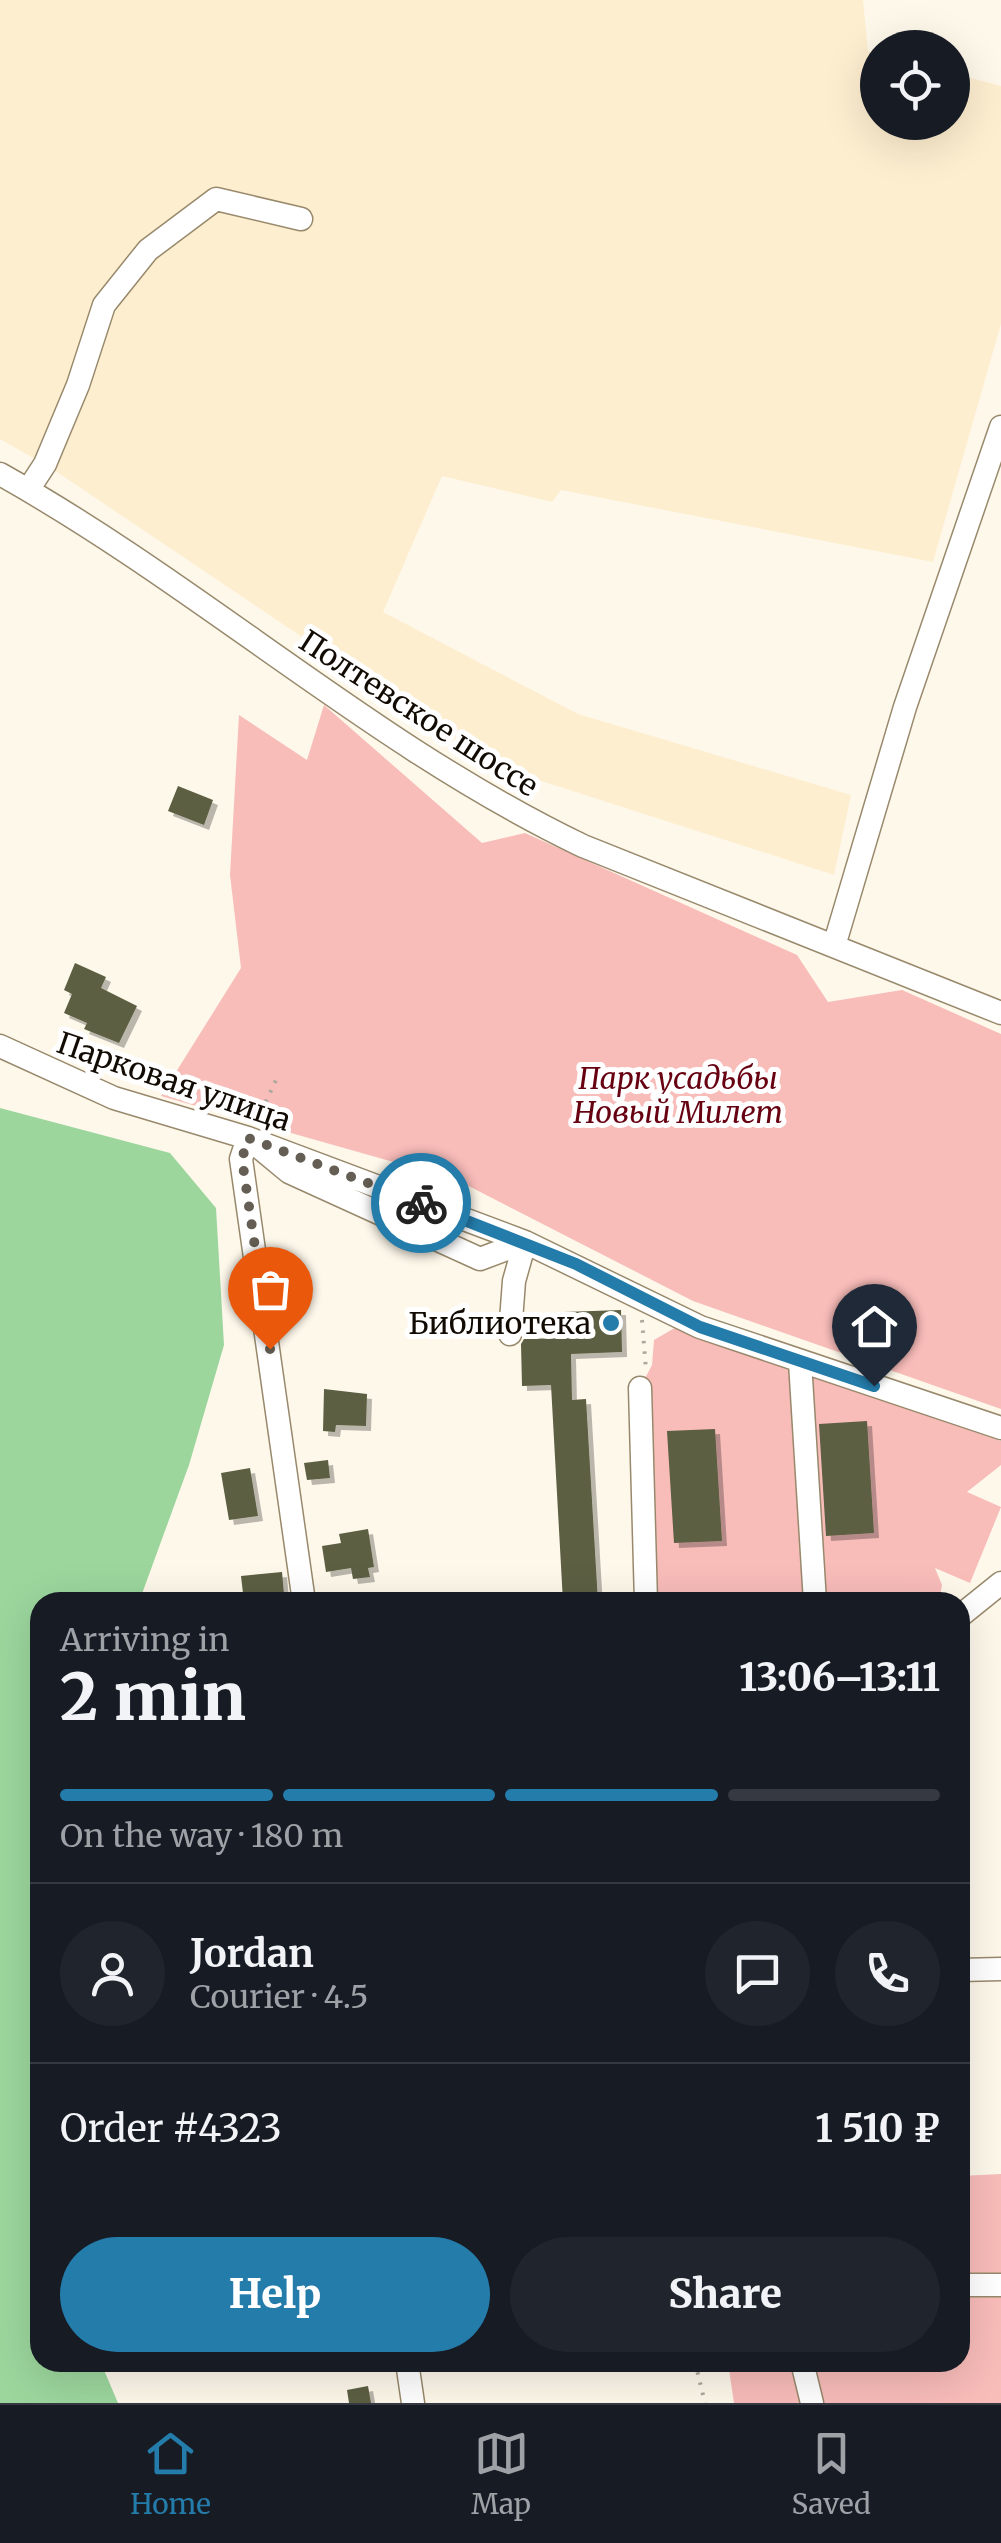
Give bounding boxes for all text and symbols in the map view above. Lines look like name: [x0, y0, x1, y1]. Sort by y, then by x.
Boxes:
map controls: [860, 30, 970, 140]
button: locate: [860, 30, 970, 140]
street label: Полтевское шоссе: [292, 622, 546, 804]
street label: Парковая улица: [52, 1023, 296, 1139]
park label: Парк усадьбы Новый Милет: [573, 1059, 783, 1131]
courier: [371, 1153, 471, 1253]
icon: bike: [394, 1176, 449, 1231]
pin: [228, 1247, 313, 1350]
icon: bag: [243, 1262, 298, 1317]
pin: [832, 1284, 917, 1387]
icon: home: [847, 1299, 902, 1354]
place label: Библиотека: [408, 1304, 591, 1342]
marker: Библиотека: [600, 1312, 622, 1334]
text: Arriving in: [60, 1620, 229, 1660]
text: 13:06–13:11: [739, 1654, 940, 1701]
text: 2 min: [60, 1656, 246, 1738]
text: On the way · 180 m: [60, 1816, 343, 1856]
button: person: [60, 1921, 165, 2026]
button: chat: [705, 1921, 810, 2026]
button: phone: [835, 1921, 940, 2026]
text: Jordan: [190, 1930, 314, 1977]
text: Courier · 4.5: [190, 1977, 368, 2017]
text: Order #4323: [60, 2105, 282, 2152]
text: 1 510 ₽: [815, 2105, 940, 2152]
button: Help: [60, 2237, 490, 2352]
button: Share: [510, 2237, 940, 2352]
tab: Home: [130, 2426, 211, 2522]
tab: Map: [471, 2426, 531, 2522]
tab: Saved: [791, 2426, 871, 2522]

